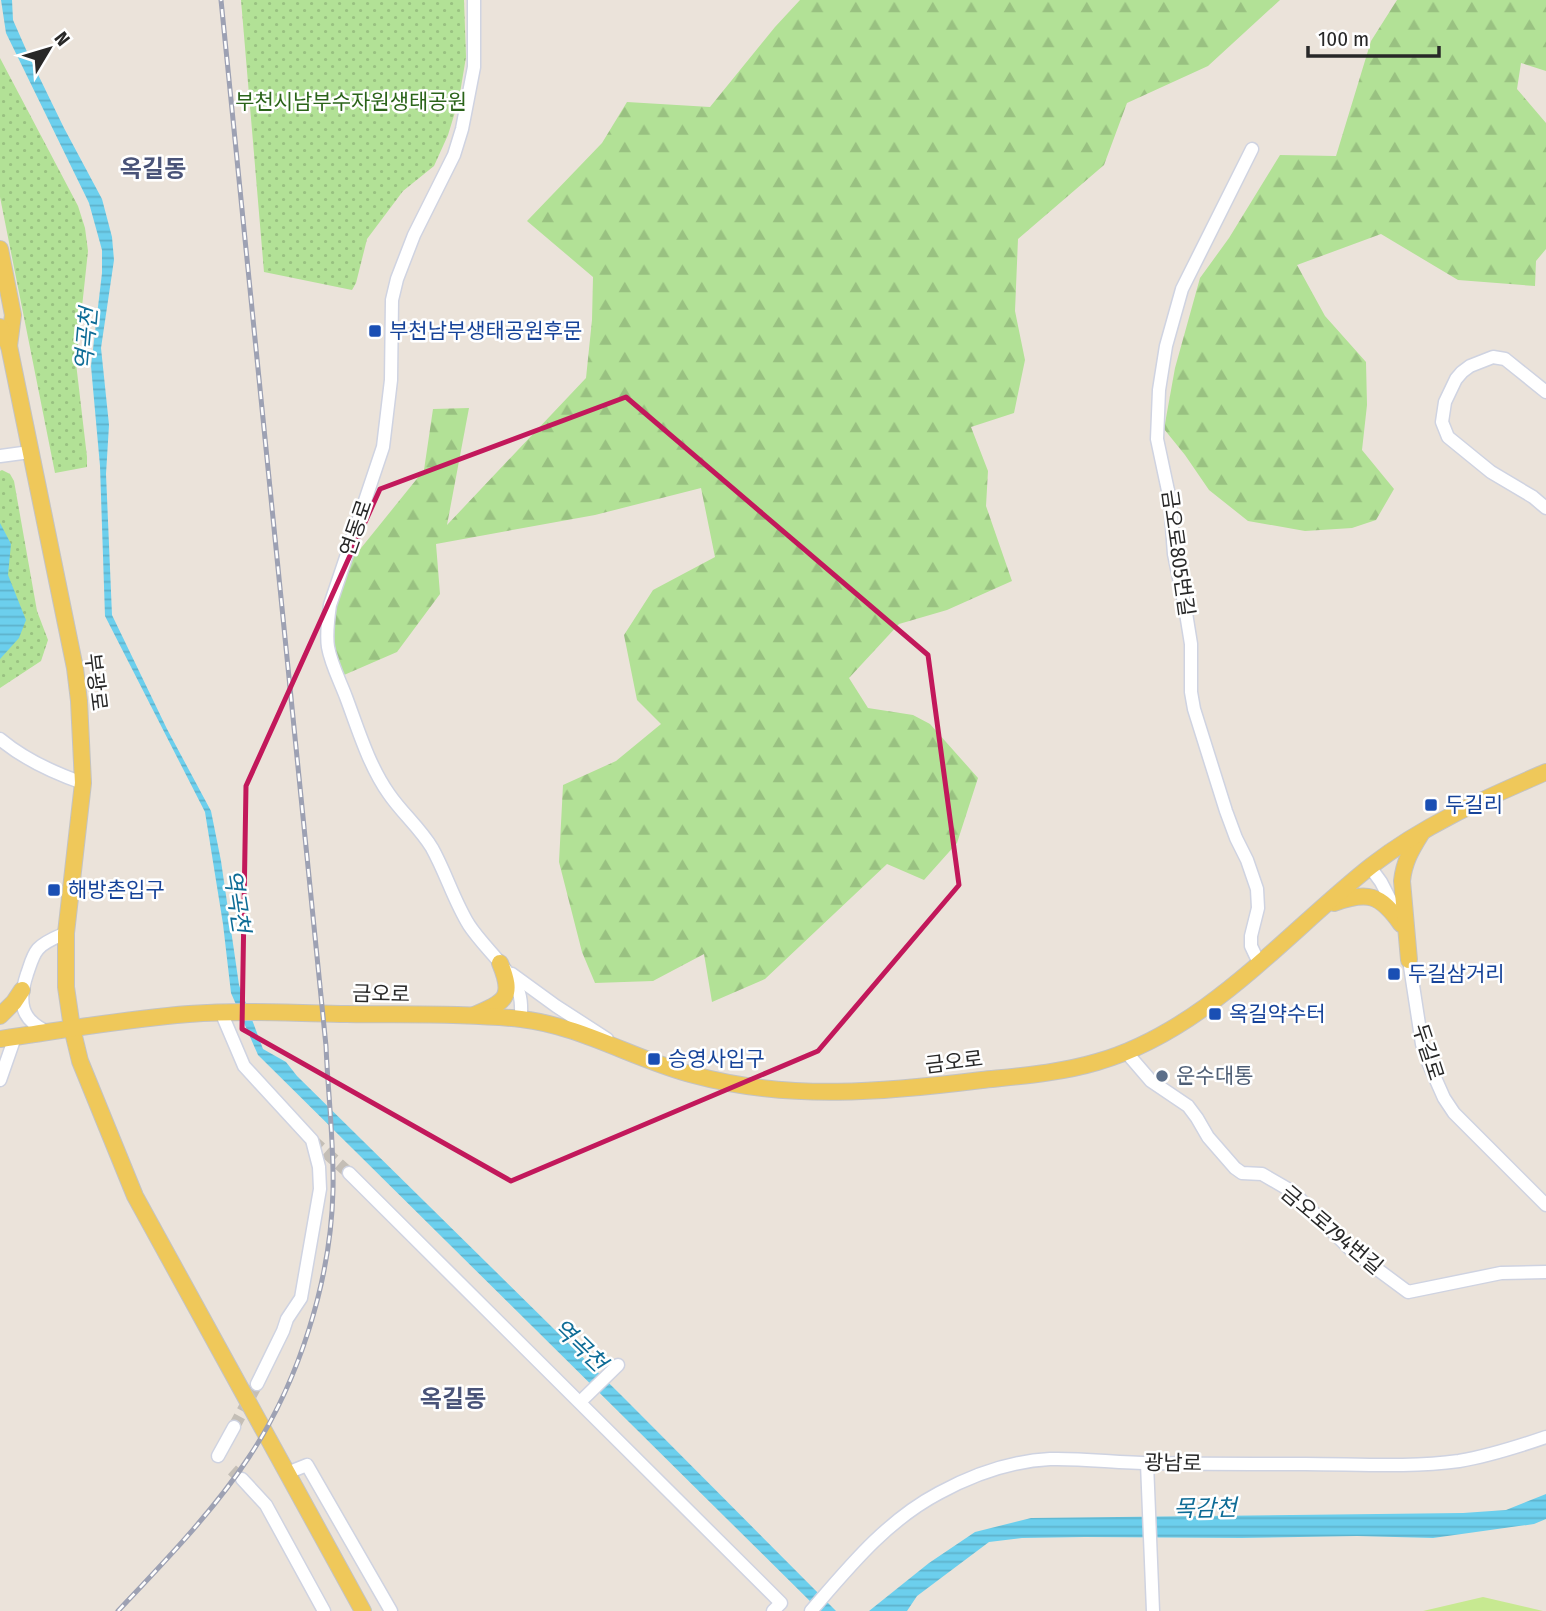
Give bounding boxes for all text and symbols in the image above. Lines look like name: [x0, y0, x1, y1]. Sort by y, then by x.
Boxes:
north arrow: [14, 14, 84, 84]
scale bar: [1308, 14, 1439, 58]
text: 100 m: [1318, 26, 1369, 52]
text: N: [49, 27, 75, 50]
park label: 부천시남부수자원생태공원: [235, 89, 467, 115]
district label: 옥길동: [120, 155, 186, 183]
water label: 역곡천: [69, 303, 103, 372]
place label: 부천남부생태공원후문: [389, 318, 582, 344]
marker: 부천남부생태공원후문: [367, 323, 383, 339]
street label: 금오로805번길: [1156, 488, 1200, 618]
street label: 연동로: [334, 496, 378, 560]
street label: 부광로: [80, 652, 112, 712]
place label: 두길리: [1445, 792, 1503, 818]
marker: 두길리: [1423, 797, 1439, 813]
water label: 역곡천: [218, 867, 256, 937]
place label: 해방촌입구: [68, 877, 165, 903]
marker: 해방촌입구: [46, 882, 62, 898]
place label: 두길삼거리: [1408, 961, 1505, 987]
marker: 두길삼거리: [1386, 966, 1402, 982]
street label: 금오로: [352, 980, 410, 1008]
place label: 옥길약수터: [1229, 1001, 1326, 1027]
marker: 옥길약수터: [1207, 1006, 1223, 1022]
street label: 두길로: [1407, 1020, 1449, 1084]
place label: 승영사입구: [668, 1046, 765, 1072]
street label: 금오로: [924, 1046, 984, 1078]
marker: 승영사입구: [646, 1051, 662, 1067]
place label: 운수대통: [1176, 1063, 1253, 1089]
marker: 운수대통: [1154, 1068, 1170, 1084]
street label: 금오로794번길: [1276, 1180, 1388, 1280]
water label: 역곡천: [547, 1313, 615, 1379]
district label: 옥길동: [420, 1385, 486, 1413]
street label: 광남로: [1144, 1449, 1202, 1477]
water label: 목감천: [1173, 1493, 1240, 1523]

